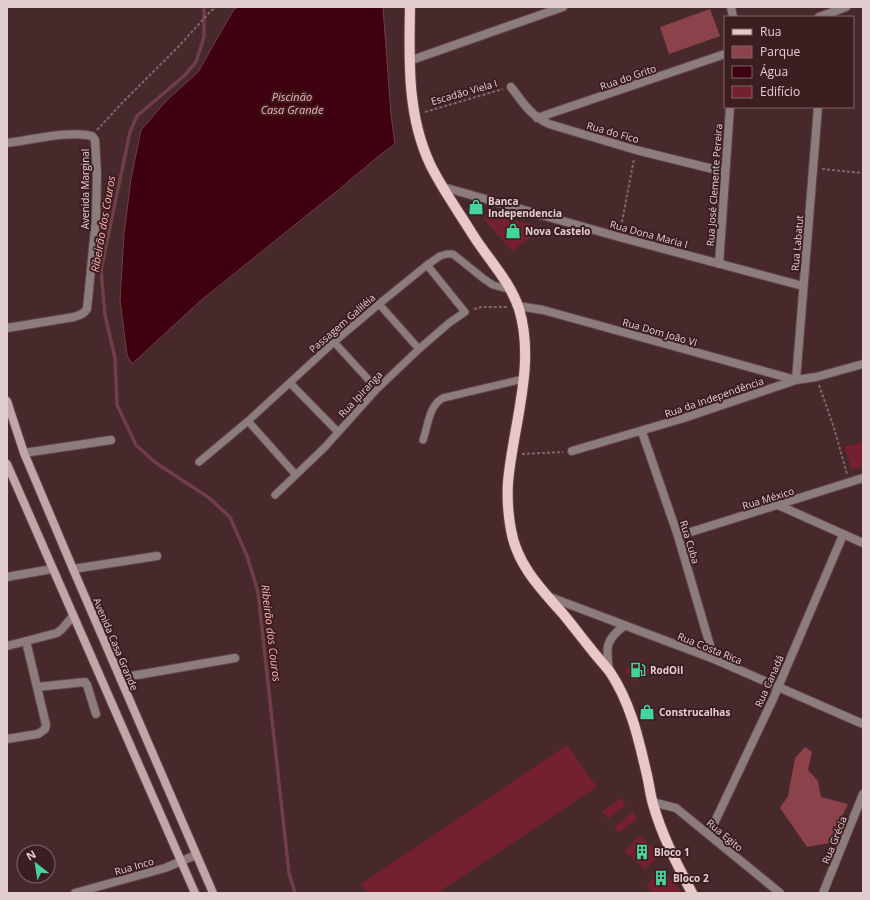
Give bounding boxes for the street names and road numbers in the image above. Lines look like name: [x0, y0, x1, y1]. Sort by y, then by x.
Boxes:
street label: Rua do Grito: [598, 61, 658, 93]
street label: Escadão Viela I: [429, 76, 499, 108]
street label: Rua do Fico: [585, 118, 641, 146]
street label: Rua José Clemente Pereira: [703, 123, 725, 247]
street label: Avenida Marginal: [78, 149, 92, 229]
street label: Rua Labatut: [788, 214, 806, 272]
street label: Rua Dona Maria I: [608, 217, 690, 251]
street label: Passagem Galiléia: [306, 290, 378, 356]
street label: Rua Dom João VI: [621, 315, 699, 349]
street label: Rua Ipiranga: [335, 368, 385, 420]
street label: Rua da Independência: [663, 373, 765, 421]
street label: Rua México: [740, 483, 796, 513]
street label: Rua Cuba: [677, 519, 703, 565]
street label: Avenida Casa Grande: [90, 596, 142, 693]
street label: Rua Costa Rica: [676, 629, 744, 667]
street label: Rua Canadá: [751, 653, 787, 709]
street label: Rua Grécia: [818, 814, 850, 866]
street label: Rua Egito: [704, 816, 746, 854]
street label: Rua Inco: [113, 854, 155, 878]

